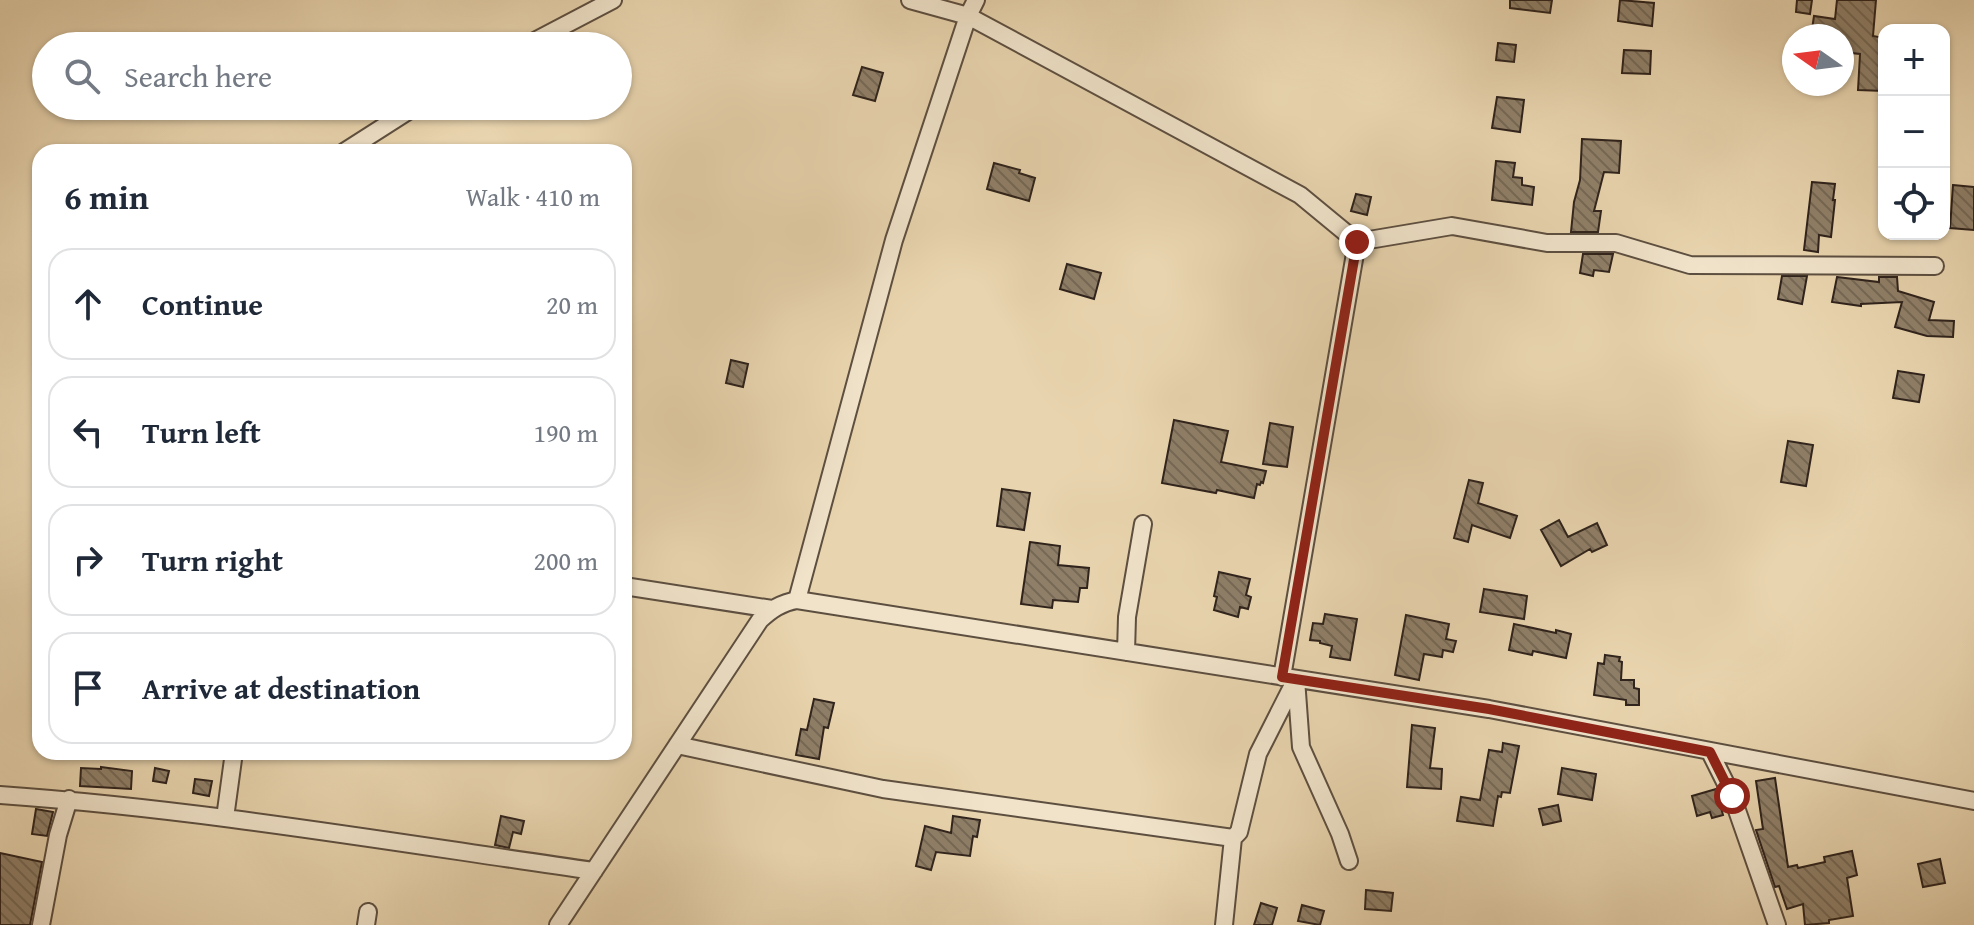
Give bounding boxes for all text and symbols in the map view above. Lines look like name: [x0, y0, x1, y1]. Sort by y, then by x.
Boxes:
north arrow: [1782, 24, 1854, 96]
map controls: [1878, 24, 1950, 240]
button: +: [1878, 24, 1950, 96]
search box: [32, 32, 632, 120]
icon: search: [60, 54, 104, 98]
text: Search here: [124, 54, 272, 98]
button: −: [1878, 96, 1950, 168]
button: locate: [1878, 168, 1950, 240]
text: 6 min: [64, 172, 149, 221]
text: Walk · 410 m: [466, 177, 600, 216]
route end: [1339, 224, 1375, 260]
icon: ahead: [66, 282, 110, 326]
text: Continue: [142, 282, 263, 326]
text: 20 m: [546, 285, 598, 324]
icon: left: [66, 410, 110, 454]
text: Turn left: [142, 410, 261, 454]
text: 190 m: [533, 413, 598, 452]
icon: right: [66, 538, 110, 582]
text: Turn right: [142, 538, 283, 582]
text: 200 m: [533, 541, 598, 580]
icon: arrive: [66, 666, 110, 710]
text: Arrive at destination: [142, 666, 420, 710]
route start: [1714, 778, 1750, 814]

